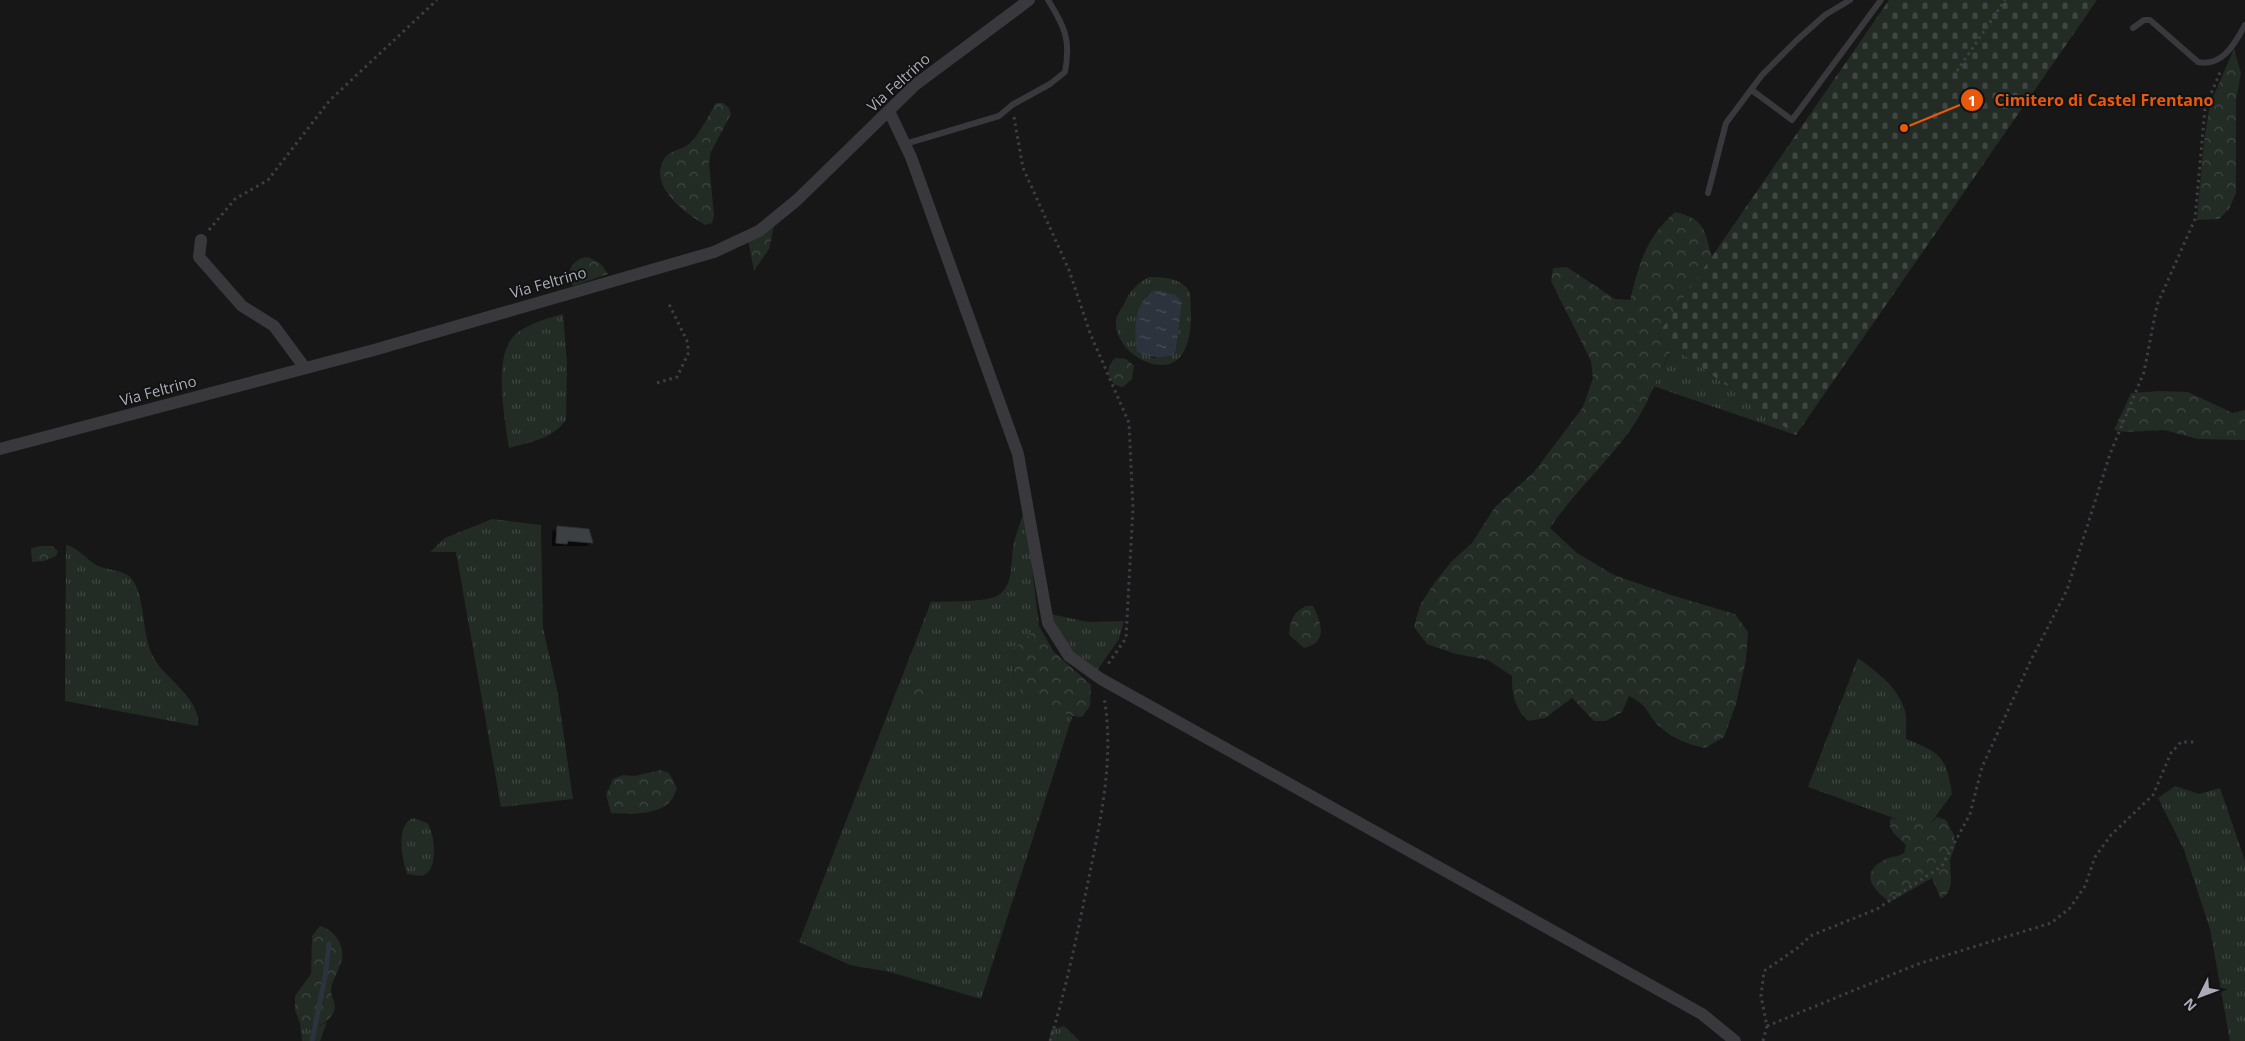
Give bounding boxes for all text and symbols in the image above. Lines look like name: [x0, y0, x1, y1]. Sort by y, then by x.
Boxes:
street label: Via Feltrino: [862, 48, 934, 116]
callout: Cimitero di Castel Frentano: [1959, 85, 2223, 116]
text: Cimitero di Castel Frentano: [1995, 89, 2214, 111]
text: 1: [1968, 90, 1976, 110]
street label: Via Feltrino: [508, 262, 588, 302]
street label: Via Feltrino: [118, 370, 198, 410]
north arrow: [2175, 971, 2225, 1021]
text: N: [2179, 994, 2201, 1016]

